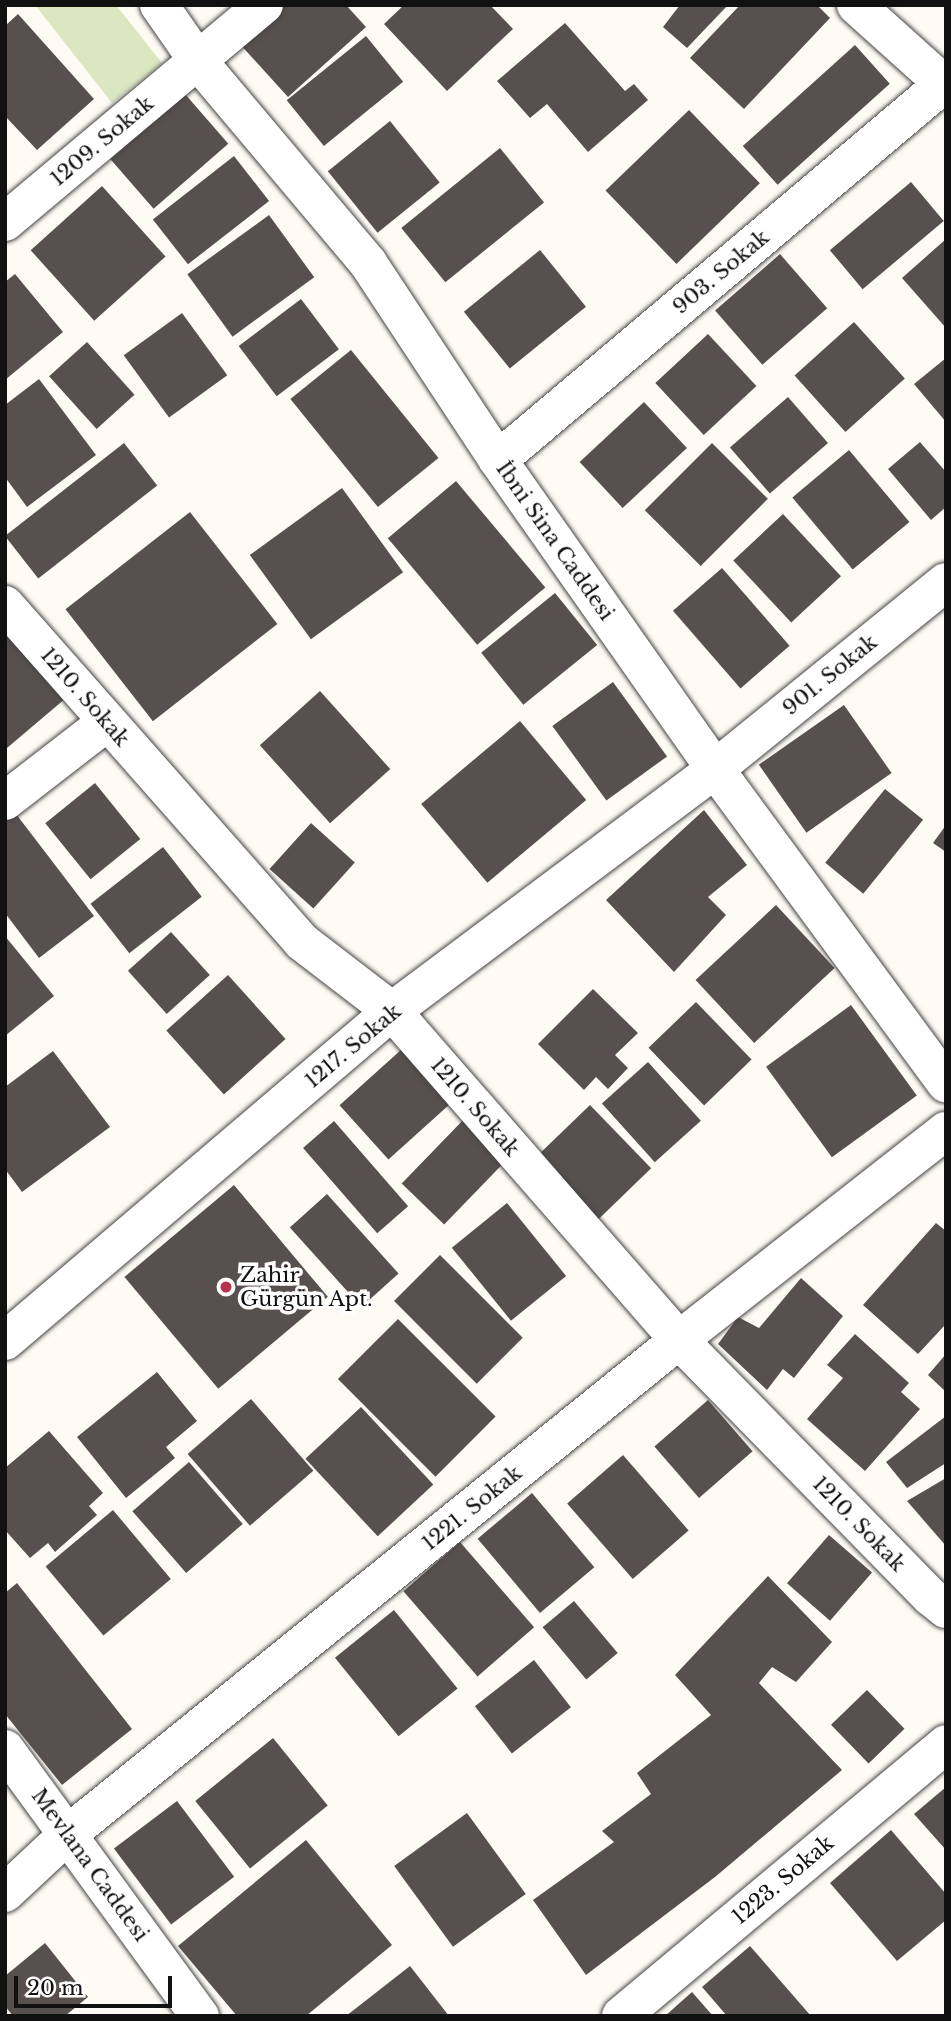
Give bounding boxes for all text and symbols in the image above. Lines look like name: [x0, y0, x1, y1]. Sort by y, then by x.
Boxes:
street label: 1209. Sokak: [45, 91, 159, 191]
street label: 903. Sokak: [668, 224, 774, 320]
street label: İbni Sina Caddesi: [491, 457, 619, 625]
street label: 901. Sokak: [778, 629, 882, 721]
street label: 1210. Sokak: [35, 642, 135, 752]
street label: 1217. Sokak: [300, 999, 406, 1093]
street label: 1210. Sokak: [425, 1052, 525, 1162]
place label: Zahir Gürgün Apt.: [240, 1262, 373, 1312]
marker: Zahir Gürgün Apt.: [218, 1279, 234, 1295]
street label: 1221. Sokak: [417, 1460, 527, 1556]
street label: 1210. Sokak: [807, 1471, 911, 1577]
street label: Mevlana Caddesi: [26, 1784, 154, 1946]
street label: 1223. Sokak: [727, 1830, 839, 1930]
scale bar: [18, 1962, 175, 2006]
text: 20 m: [27, 1975, 84, 2001]

